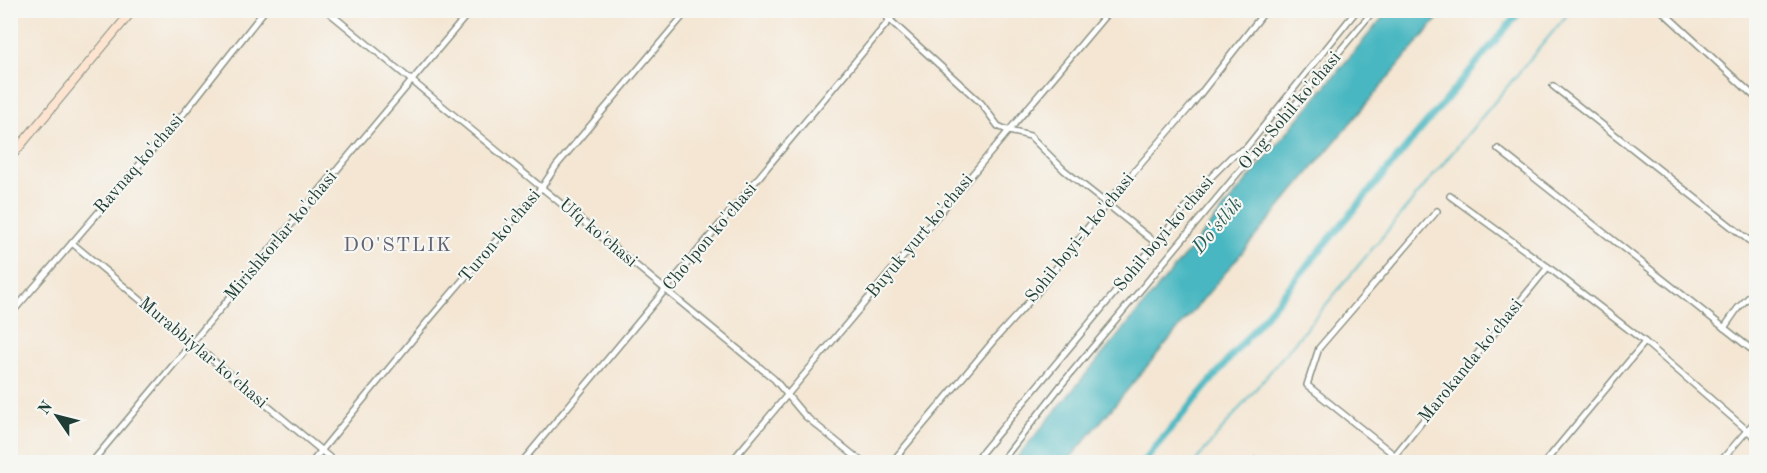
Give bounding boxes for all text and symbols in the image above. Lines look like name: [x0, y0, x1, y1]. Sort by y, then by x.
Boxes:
street label: O'ng Sohil ko'chasi: [1236, 48, 1345, 173]
street label: Ravnaq ko'chasi: [91, 111, 187, 217]
street label: Mirishkorlar ko'chasi: [222, 168, 341, 304]
street label: Sohil boyi-1 ko'chasi: [1022, 170, 1138, 306]
street label: Buyuk yurt ko'chasi: [863, 171, 977, 301]
street label: Sohil boyi ko'chasi: [1111, 173, 1217, 295]
street label: Cho'lpon ko'chasi: [660, 179, 760, 294]
street label: Turon ko'chasi: [456, 186, 544, 286]
water label: Do'stlik: [1188, 194, 1247, 259]
street label: Ufq ko'chasi: [555, 195, 641, 271]
district label: DO'STLIK: [343, 236, 453, 256]
street label: Murabbiylar ko'chasi: [135, 294, 271, 412]
street label: Marokanda ko'chasi: [1416, 296, 1526, 426]
north arrow: [27, 386, 87, 446]
text: N: [36, 398, 57, 418]

